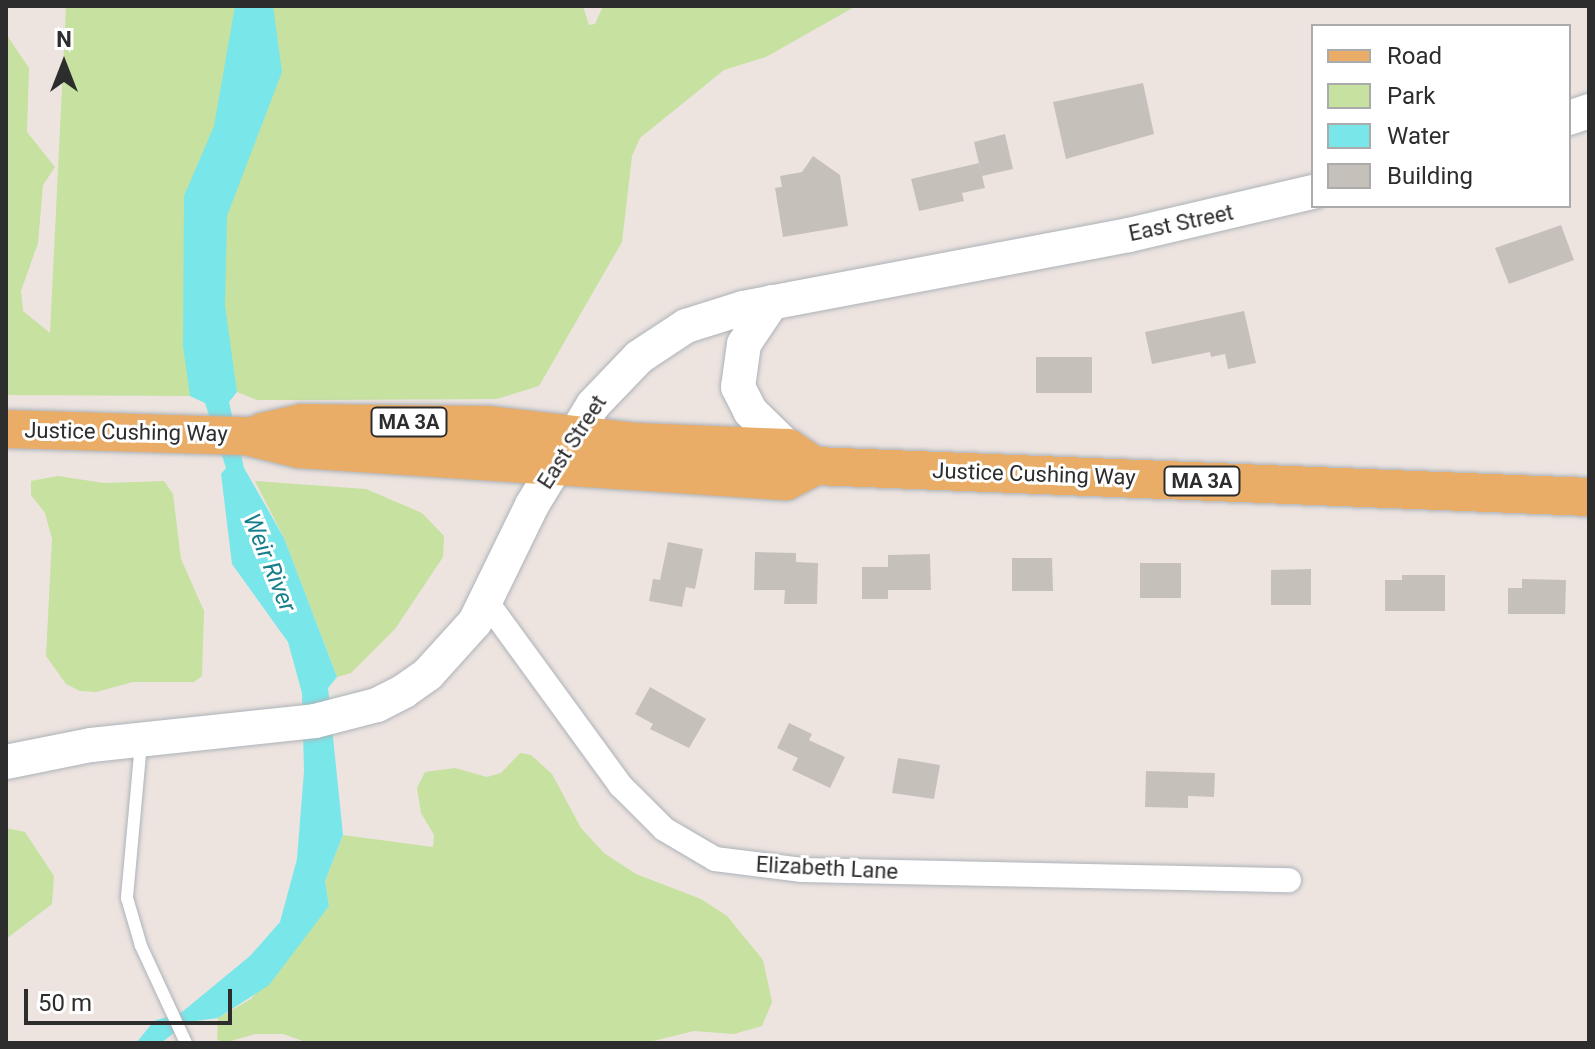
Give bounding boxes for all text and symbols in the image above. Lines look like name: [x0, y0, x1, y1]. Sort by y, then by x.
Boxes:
north arrow: [24, 24, 104, 104]
legend: [1311, 24, 1571, 208]
text: N: [56, 27, 72, 52]
text: Road: [1387, 42, 1442, 70]
text: Park: [1387, 82, 1435, 110]
text: Water: [1387, 122, 1450, 150]
text: Building: [1387, 162, 1473, 190]
street label: East Street: [1126, 199, 1236, 247]
street label: East Street: [532, 390, 612, 494]
road number: MA 3A: [369, 406, 449, 438]
street label: Justice Cushing Way: [24, 417, 228, 447]
street label: Justice Cushing Way: [932, 457, 1136, 491]
road number: MA 3A: [1162, 465, 1242, 497]
water label: Weir River: [236, 510, 302, 616]
street label: Elizabeth Lane: [755, 851, 899, 885]
scale bar: [28, 973, 236, 1023]
text: 50 m: [38, 989, 92, 1017]

